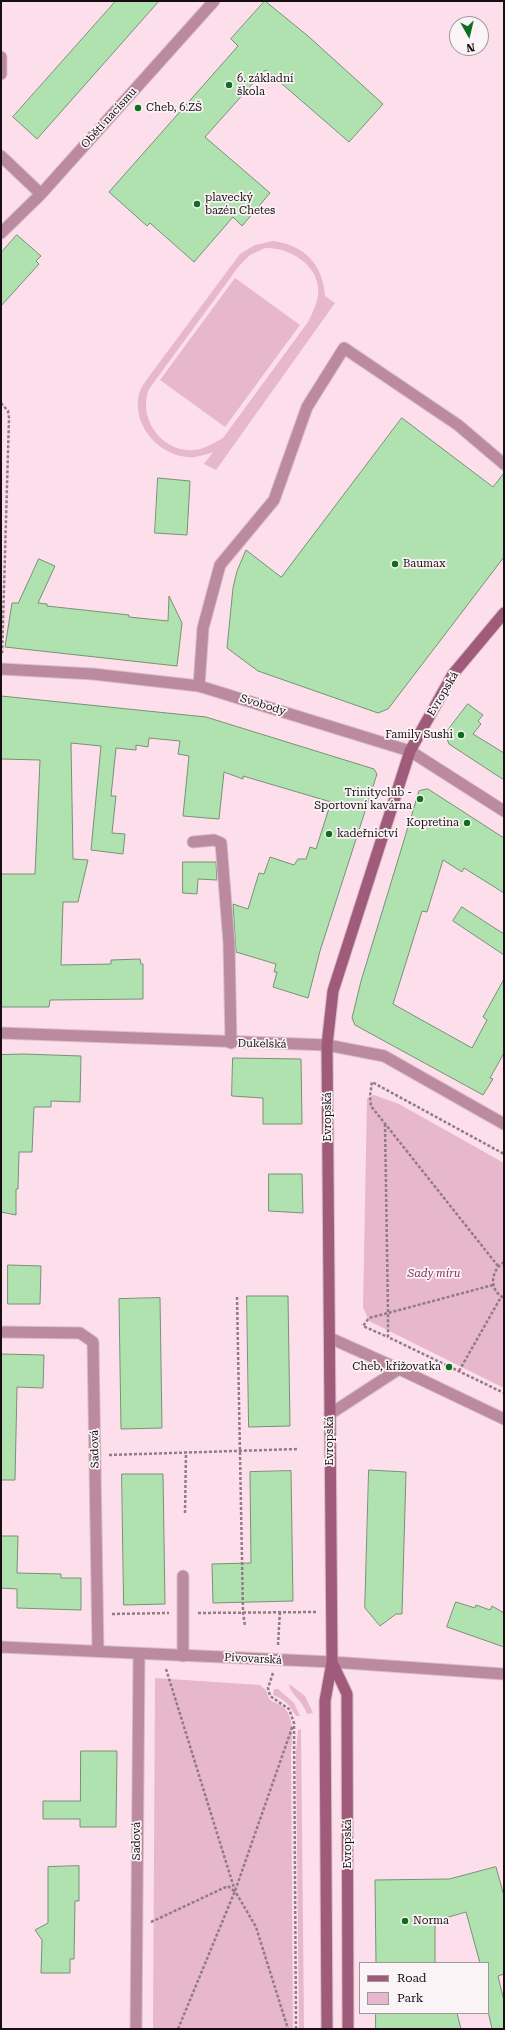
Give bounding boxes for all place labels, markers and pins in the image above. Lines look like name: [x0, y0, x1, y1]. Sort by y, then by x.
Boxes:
place label: 6. základní škola: [237, 72, 294, 98]
marker: 6. základní škola: [224, 80, 234, 90]
place label: Cheb, 6.ZŠ: [146, 101, 202, 115]
marker: Cheb, 6.ZŠ: [133, 103, 143, 113]
place label: plavecký bazén Chetes: [205, 191, 275, 217]
marker: plavecký bazén Chetes: [192, 199, 202, 209]
place label: Baumax: [403, 557, 446, 571]
marker: Baumax: [390, 559, 400, 569]
place label: Family Sushi: [385, 728, 453, 742]
marker: Family Sushi: [456, 730, 466, 740]
place label: Trinityclub - Sportovní kavárna: [314, 786, 412, 812]
marker: Trinityclub - Sportovní kavárna: [415, 794, 425, 804]
place label: Kopretina: [406, 816, 459, 830]
marker: Kopretina: [462, 818, 472, 828]
place label: kadeřnictví: [337, 827, 398, 841]
marker: kadeřnictví: [324, 829, 334, 839]
place label: Cheb, křižovatka: [352, 1360, 441, 1374]
marker: Cheb, křižovatka: [444, 1362, 454, 1372]
place label: Norma: [413, 1914, 449, 1928]
marker: Norma: [400, 1916, 410, 1926]

